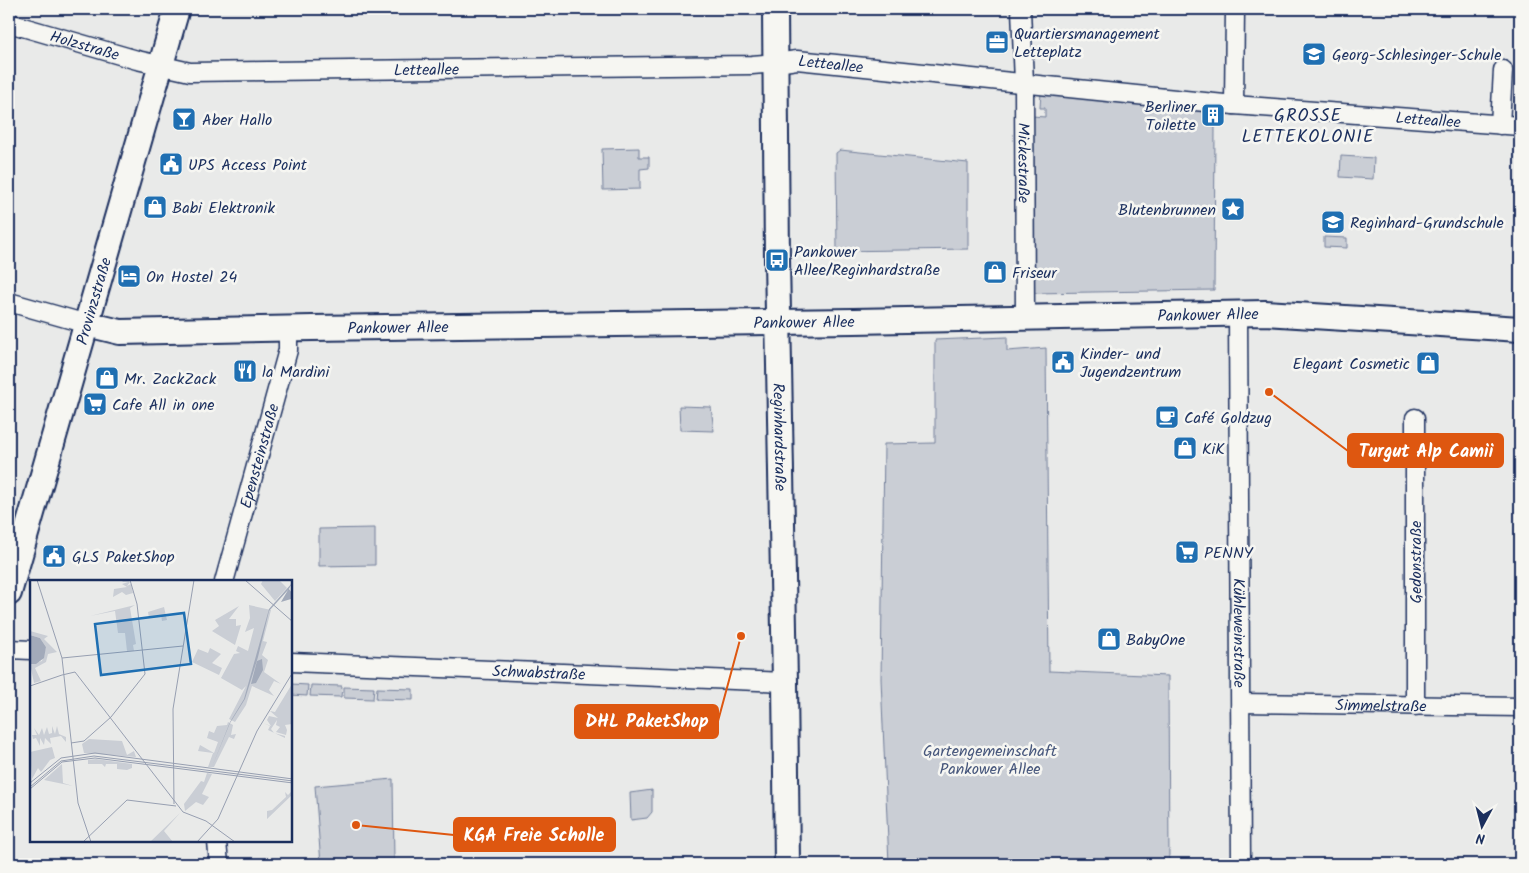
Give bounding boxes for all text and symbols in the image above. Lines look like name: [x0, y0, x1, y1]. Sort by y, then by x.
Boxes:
place label: Quartiersmanagement Letteplatz: [1014, 22, 1161, 65]
street label: Holzstraße: [47, 24, 122, 68]
office icon: Quartiersmanagement Letteplatz: [984, 29, 1010, 55]
school or university icon: Georg-Schlesinger-Schule: [1301, 41, 1327, 67]
place label: Georg-Schlesinger-Schule: [1332, 43, 1501, 68]
street label: Letteallee: [797, 49, 865, 81]
street label: Letteallee: [394, 58, 459, 83]
place label: Berliner Toilette: [1145, 95, 1198, 138]
building icon: Berliner Toilette: [1200, 102, 1226, 128]
district label: GROSSE LETTEKOLONIE: [1242, 102, 1374, 152]
bar icon: Aber Hallo: [171, 106, 197, 132]
street label: Letteallee: [1395, 106, 1462, 136]
place label: Aber Hallo: [202, 108, 272, 133]
street label: Mickestraße: [1010, 123, 1036, 203]
public building icon: UPS Access Point: [158, 151, 184, 177]
place label: UPS Access Point: [188, 153, 308, 178]
shop icon: Babi Elektronik: [142, 194, 168, 220]
place label: Babi Elektronik: [172, 196, 275, 221]
place icon: Blutenbrunnen: [1220, 196, 1246, 222]
place label: Blutenbrunnen: [1118, 198, 1216, 223]
school or university icon: Reginhard-Grundschule: [1320, 209, 1346, 235]
place label: Reginhard-Grundschule: [1350, 211, 1504, 236]
place label: Pankower Allee/Reginhardstraße: [794, 240, 940, 283]
bus stop icon: Pankower Allee/Reginhardstraße: [764, 247, 790, 273]
street label: Provinzstraße: [70, 255, 119, 348]
shop icon: Friseur: [982, 259, 1008, 285]
place label: Friseur: [1012, 261, 1058, 286]
hotel icon: On Hostel 24: [116, 263, 142, 289]
place label: On Hostel 24: [146, 265, 238, 290]
street label: Pankower Allee: [1157, 302, 1259, 329]
street label: Pankower Allee: [753, 310, 855, 336]
street label: Pankower Allee: [347, 315, 449, 342]
place label: Kinder- und Jugendzentrum: [1080, 342, 1181, 385]
public building icon: Kinder- und Jugendzentrum: [1050, 349, 1076, 375]
shop icon: Elegant Cosmetic: [1415, 350, 1441, 376]
place label: Elegant Cosmetic: [1293, 352, 1410, 377]
restaurant icon: la Mardini: [232, 358, 258, 384]
place label: la Mardini: [262, 360, 331, 385]
shop icon: Mr. ZackZack: [94, 365, 120, 391]
place label: Mr. ZackZack: [124, 367, 217, 392]
street label: Reginhardstraße: [765, 383, 792, 491]
supermarket icon: Cafe All in one: [82, 391, 108, 417]
place label: Cafe All in one: [112, 393, 214, 418]
street label: Epensteinstraße: [234, 401, 287, 511]
cafe icon: Café Goldzug: [1154, 404, 1180, 430]
place label: Café Goldzug: [1184, 406, 1272, 431]
callout: Turgut Alp Camii: [1348, 434, 1503, 467]
shop icon: KiK: [1172, 435, 1198, 461]
place label: KiK: [1202, 437, 1225, 462]
text: Turgut Alp Camii: [1359, 438, 1494, 467]
street label: Gedonstraße: [1404, 520, 1429, 604]
supermarket icon: PENNY: [1174, 539, 1200, 565]
place label: PENNY: [1204, 541, 1254, 566]
public building icon: GLS PaketShop: [41, 543, 67, 569]
place label: GLS PaketShop: [72, 545, 175, 570]
street label: Kühleweinstraße: [1225, 578, 1251, 688]
inset map: [30, 580, 292, 843]
shop icon: BabyOne: [1096, 626, 1122, 652]
place label: BabyOne: [1126, 628, 1185, 653]
street label: Schwabstraße: [492, 659, 586, 688]
street label: Simmelstraße: [1335, 693, 1427, 720]
callout: DHL PaketShop: [575, 705, 718, 738]
text: DHL PaketShop: [585, 708, 709, 737]
park label: Gartengemeinschaft Pankower Allee: [923, 739, 1058, 782]
north arrow: [1456, 800, 1506, 850]
callout: KGA Freie Scholle: [454, 818, 615, 851]
text: KGA Freie Scholle: [464, 822, 605, 851]
text: N: [1475, 826, 1486, 849]

